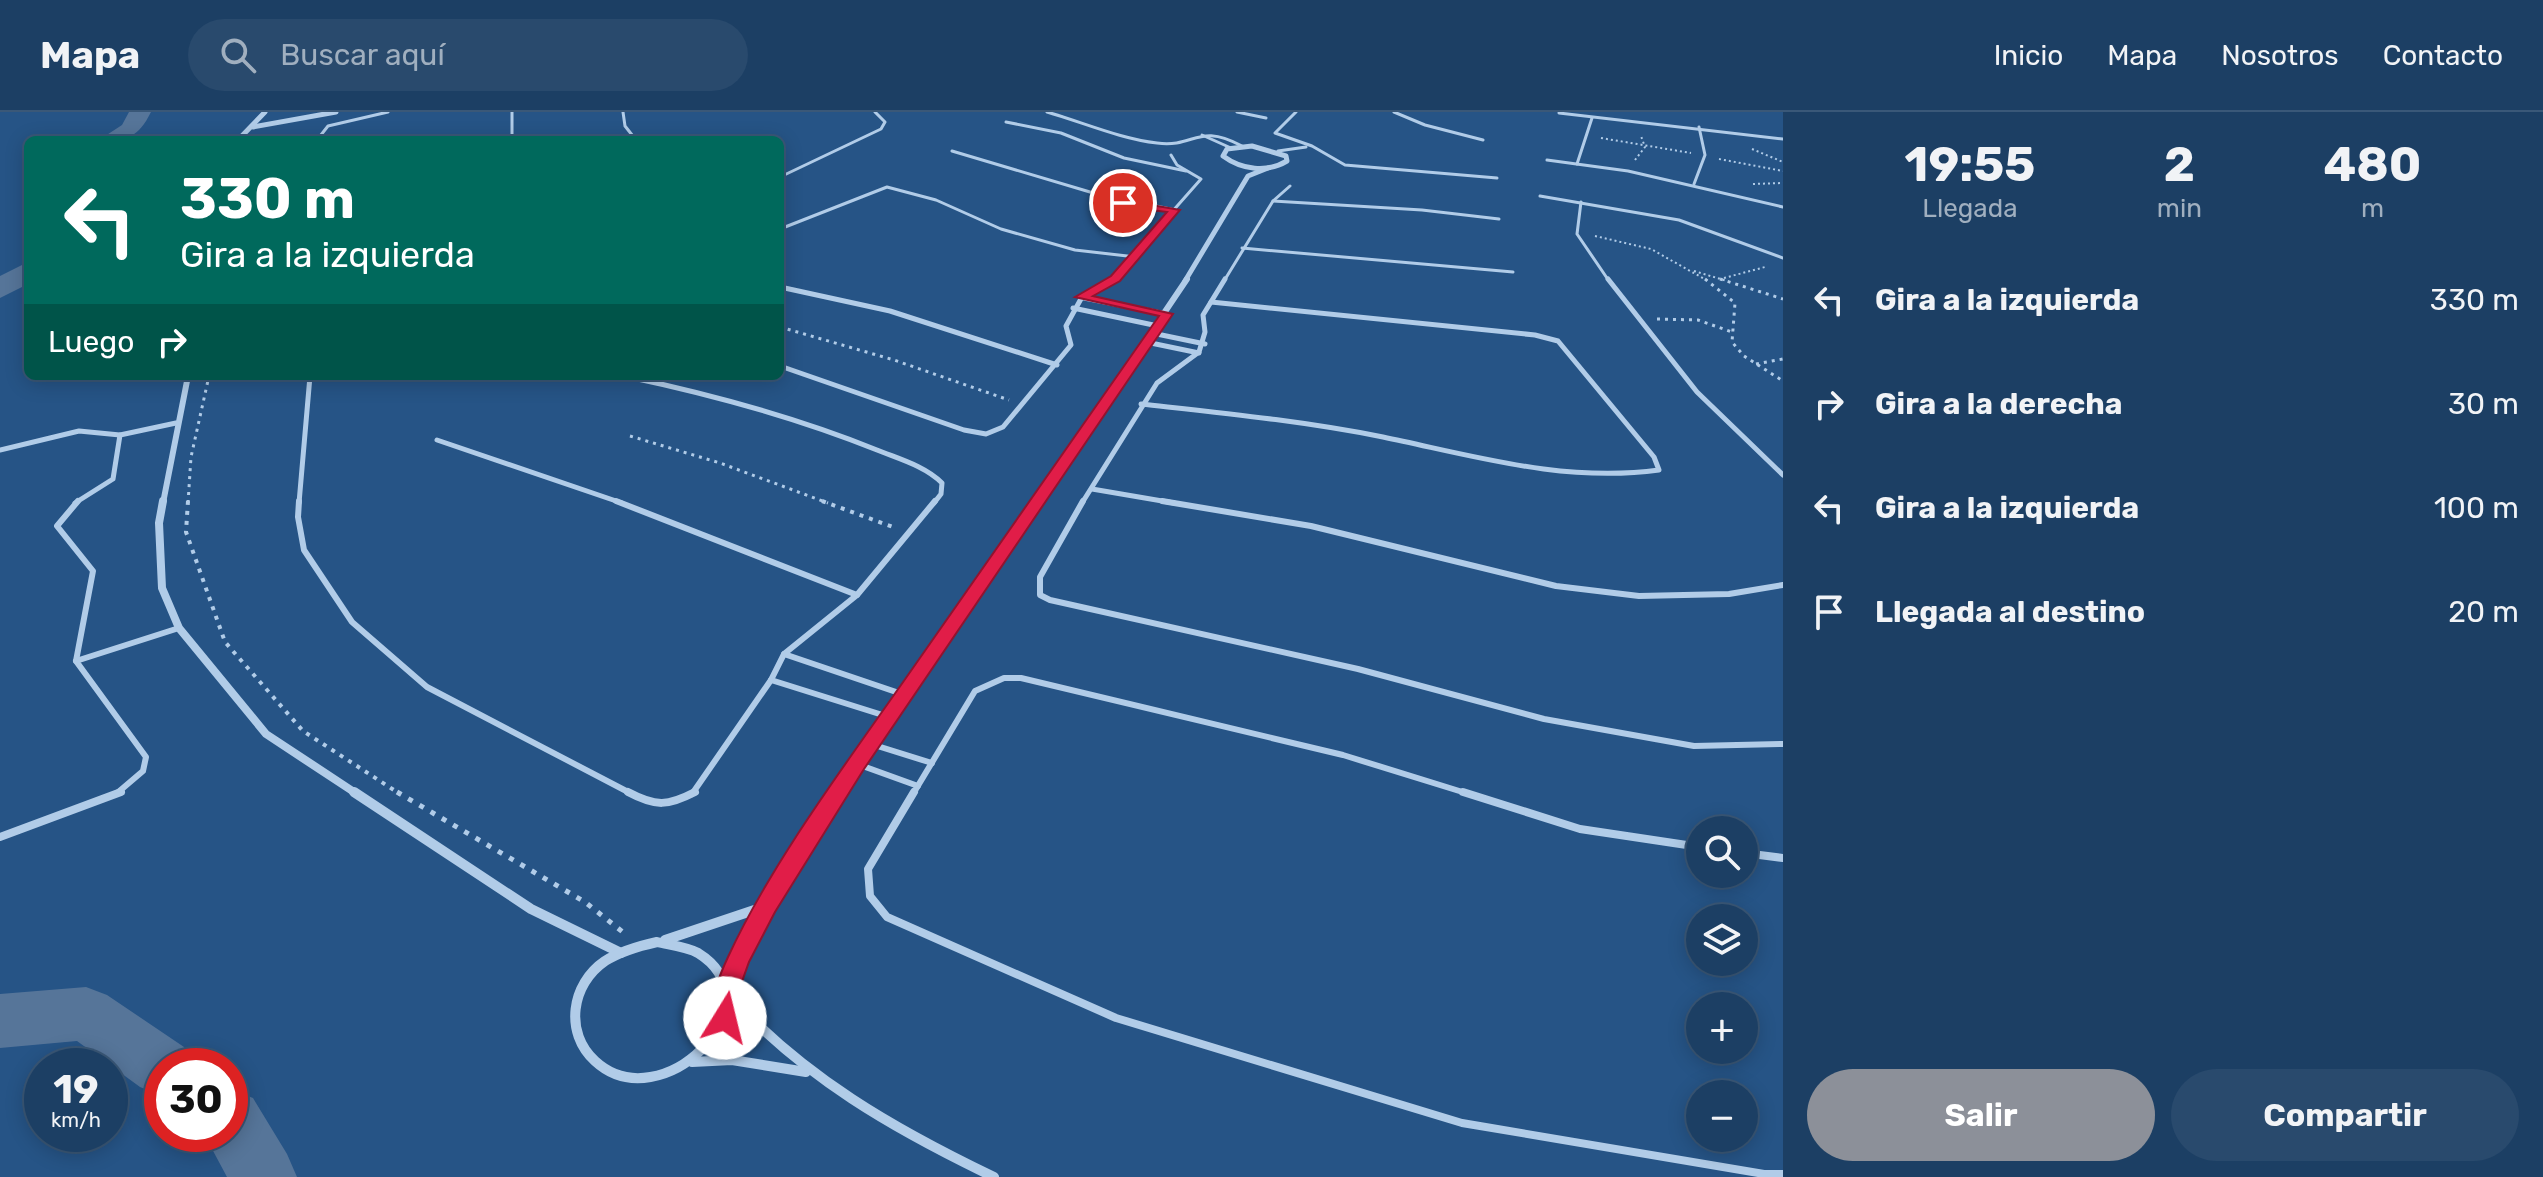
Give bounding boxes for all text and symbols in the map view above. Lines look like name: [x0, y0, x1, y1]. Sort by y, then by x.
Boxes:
search box: [188, 19, 748, 91]
text: Mapa: [40, 32, 140, 78]
icon: search: [216, 33, 260, 77]
text: Buscar aquí: [280, 37, 445, 73]
text: Inicio: [1994, 39, 2063, 72]
text: Mapa: [2107, 39, 2177, 72]
text: Nosotros: [2221, 39, 2339, 72]
text: Contacto: [2383, 39, 2503, 72]
text: 19:55: [1905, 136, 2035, 193]
text: 2: [2164, 136, 2195, 193]
text: 480: [2324, 136, 2421, 193]
text: 330 m: [180, 166, 355, 232]
icon: left: [48, 168, 152, 272]
pin: [1089, 169, 1157, 237]
icon: arrive: [1101, 181, 1145, 225]
text: Llegada: [1922, 193, 2018, 224]
text: min: [2157, 193, 2202, 224]
text: m: [2361, 193, 2384, 224]
text: Gira a la izquierda: [180, 233, 475, 276]
icon: left: [1807, 278, 1851, 322]
text: Gira a la izquierda: [1875, 282, 2139, 318]
text: 330 m: [2430, 282, 2519, 318]
icon: right: [150, 320, 194, 364]
text: Luego: [48, 324, 134, 360]
icon: right: [1807, 382, 1851, 426]
text: Gira a la derecha: [1875, 386, 2122, 422]
text: 30 m: [2448, 386, 2519, 422]
icon: left: [1807, 486, 1851, 530]
text: Gira a la izquierda: [1875, 490, 2139, 526]
text: 100 m: [2434, 490, 2519, 526]
icon: arrive: [1807, 590, 1851, 634]
text: Llegada al destino: [1875, 594, 2145, 630]
text: 20 m: [2448, 594, 2519, 630]
map controls: [1686, 816, 1758, 1152]
button: search: [1686, 816, 1758, 888]
button: layers: [1686, 904, 1758, 976]
position arrow: [683, 976, 767, 1060]
button: +: [1686, 992, 1758, 1064]
speed limit sign: 30: [144, 1048, 248, 1152]
text: 19: [53, 1066, 99, 1113]
button: Salir: [1807, 1069, 2155, 1161]
button: Compartir: [2171, 1069, 2519, 1161]
button: −: [1686, 1080, 1758, 1152]
text: km/h: [51, 1108, 101, 1132]

